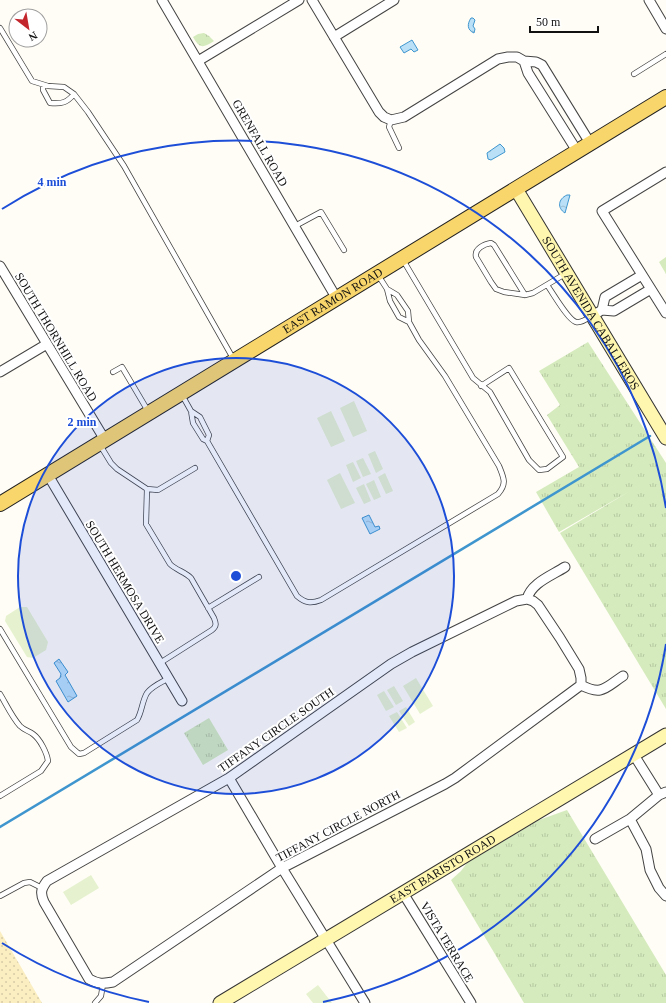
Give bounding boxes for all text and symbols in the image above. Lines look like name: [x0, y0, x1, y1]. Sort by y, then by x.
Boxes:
north arrow: [8, 8, 48, 48]
scale bar: [530, 8, 598, 34]
text: 50 m: [536, 15, 561, 29]
text: N: [27, 29, 40, 44]
street label: GRENFALL ROAD: [229, 97, 291, 189]
text: 4 min: [37, 175, 67, 189]
street label: SOUTH AVENIDA CABALLEROS: [539, 234, 642, 392]
street label: EAST RAMON ROAD: [280, 265, 386, 336]
street label: SOUTH THORNHILL ROAD: [12, 270, 100, 404]
text: 2 min: [67, 415, 97, 429]
street label: SOUTH HERMOSA DRIVE: [83, 518, 167, 646]
centre of rings: [229, 569, 243, 583]
street label: TIFFANY CIRCLE SOUTH: [215, 684, 337, 775]
street label: TIFFANY CIRCLE NORTH: [274, 787, 403, 865]
street label: EAST BARISTO ROAD: [387, 832, 499, 906]
street label: VISTA TERRACE: [418, 899, 476, 985]

